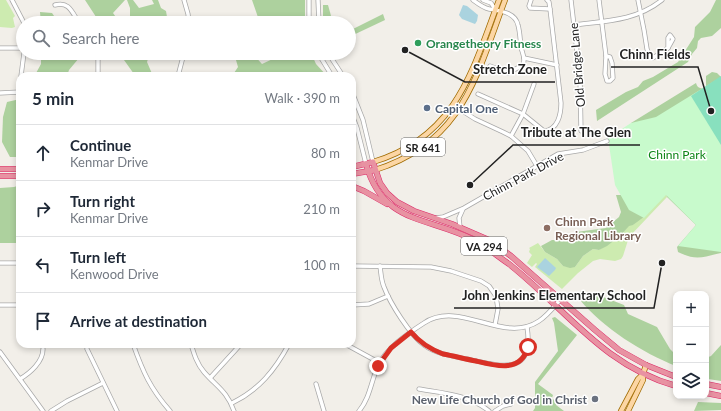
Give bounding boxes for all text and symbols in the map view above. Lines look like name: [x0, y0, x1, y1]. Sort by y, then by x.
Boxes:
search box: [16, 16, 356, 60]
street label: Old Bridge Lane: [566, 22, 588, 108]
icon: search: [30, 27, 52, 49]
text: Search here: [62, 29, 139, 47]
place label: Orangetheory Fitness: [426, 36, 541, 51]
marker: Orangetheory Fitness: [413, 38, 423, 48]
callout: Chinn Fields: [611, 42, 698, 67]
text: Chinn Fields: [620, 46, 691, 62]
callout: Stretch Zone: [465, 57, 555, 82]
text: Stretch Zone: [473, 61, 547, 77]
text: 5 min: [32, 88, 74, 109]
text: Walk · 390 m: [264, 90, 340, 106]
place label: Capital One: [435, 101, 499, 116]
marker: Capital One: [422, 103, 432, 113]
callout: Tribute at The Glen: [513, 120, 640, 145]
text: Tribute at The Glen: [521, 124, 631, 140]
text: Continue: [70, 136, 131, 154]
road number: SR 641: [401, 138, 445, 156]
icon: ahead: [32, 142, 54, 164]
text: 80 m: [311, 145, 340, 161]
park label: Chinn Park: [648, 147, 707, 162]
street label: Chinn Park Drive: [480, 148, 566, 204]
text: Kenmar Drive: [70, 154, 148, 170]
text: Turn right: [70, 192, 135, 210]
icon: right: [32, 198, 54, 220]
text: 210 m: [303, 201, 340, 217]
text: Kenmar Drive: [70, 210, 148, 226]
place label: Chinn Park Regional Library: [555, 214, 642, 243]
marker: Chinn Park Regional Library: [542, 223, 552, 233]
road number: VA 294: [461, 237, 507, 255]
text: Turn left: [70, 248, 126, 266]
icon: left: [32, 254, 54, 276]
text: 100 m: [303, 257, 340, 273]
text: Kenwood Drive: [70, 266, 159, 282]
callout: John Jenkins Elementary School: [454, 283, 654, 308]
text: John Jenkins Elementary School: [462, 287, 646, 303]
map controls: [673, 291, 709, 399]
button: +: [673, 291, 709, 327]
icon: arrive: [32, 310, 54, 332]
text: Arrive at destination: [70, 312, 207, 330]
button: −: [673, 327, 709, 363]
route start: [519, 338, 537, 356]
route end: [369, 357, 387, 375]
button: layers: [673, 363, 709, 399]
place label: New Life Church of God in Christ: [412, 392, 588, 407]
marker: New Life Church of God in Christ: [590, 394, 600, 404]

